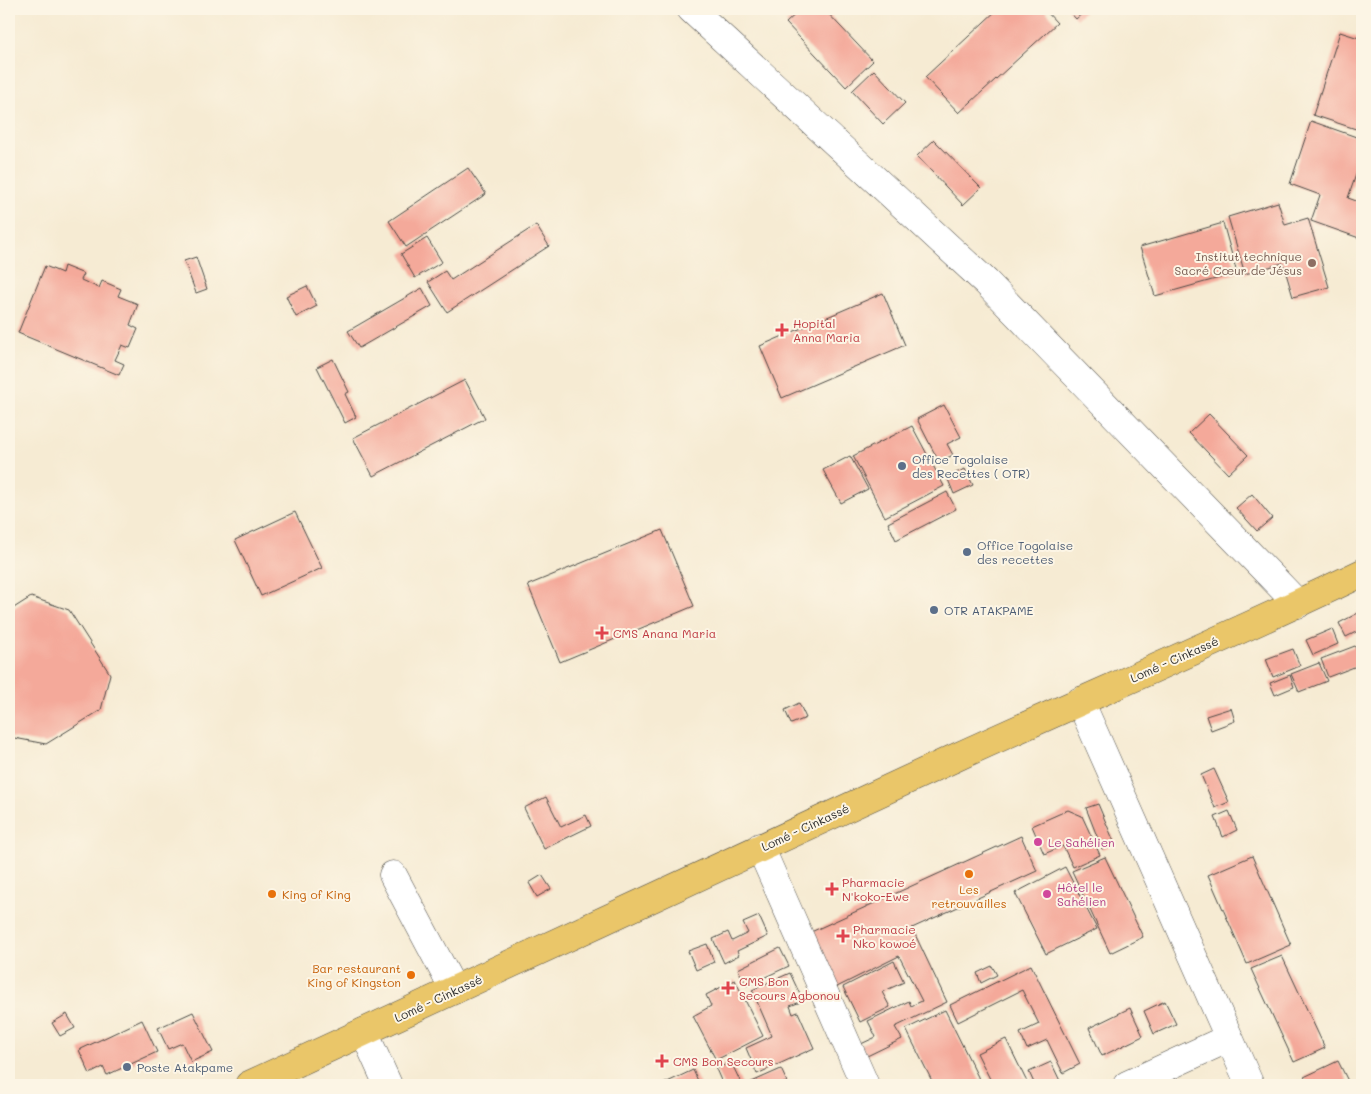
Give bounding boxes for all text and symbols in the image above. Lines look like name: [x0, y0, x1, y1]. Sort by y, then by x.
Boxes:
place label: Institut technique Sacré Cœur de Jésus: [1175, 248, 1302, 278]
marker: Institut technique Sacré Cœur de Jésus: [1306, 257, 1318, 269]
place label: Hopital Anna Maria: [793, 315, 860, 345]
marker: Hopital Anna Maria: [775, 323, 789, 337]
place label: Office Togolaise des Recettes ( OTR): [912, 451, 1030, 481]
marker: Office Togolaise des Recettes ( OTR): [896, 460, 908, 472]
place label: Office Togolaise des recettes: [977, 537, 1073, 567]
marker: Office Togolaise des recettes: [961, 546, 973, 558]
place label: OTR ATAKPAME: [944, 602, 1034, 618]
marker: OTR ATAKPAME: [928, 604, 940, 616]
place label: CMS Anana Maria: [613, 625, 716, 641]
marker: CMS Anana Maria: [595, 626, 609, 640]
street label: Lomé - Cinkassé: [1127, 632, 1221, 686]
street label: Lomé - Cinkassé: [759, 800, 851, 854]
place label: Le Sahélien: [1048, 834, 1115, 850]
marker: Le Sahélien: [1032, 836, 1044, 848]
marker: Les retrouvailles: [963, 868, 975, 880]
place label: Pharmacie N'koko-Ewe: [842, 874, 909, 904]
place label: Hôtel le Sahélien: [1057, 879, 1106, 909]
place label: Les retrouvailles: [931, 881, 1007, 911]
marker: Pharmacie N'koko-Ewe: [826, 883, 838, 895]
place label: King of King: [282, 886, 351, 902]
marker: King of King: [266, 888, 278, 900]
marker: Hôtel le Sahélien: [1041, 888, 1053, 900]
place label: Pharmacie Nko kowoé: [853, 921, 917, 951]
marker: Pharmacie Nko kowoé: [837, 930, 849, 942]
place label: Bar restaurant King of Kingston: [308, 960, 401, 990]
marker: Bar restaurant King of Kingston: [405, 969, 417, 981]
street label: Lomé - Cinkassé: [392, 971, 484, 1025]
place label: CMS Bon Secours Agbonou: [739, 973, 840, 1003]
marker: CMS Bon Secours Agbonou: [721, 981, 735, 995]
place label: CMS Bon Secours: [673, 1053, 774, 1069]
marker: CMS Bon Secours: [655, 1054, 669, 1068]
place label: Poste Atakpame: [137, 1059, 233, 1075]
marker: Poste Atakpame: [121, 1061, 133, 1073]

